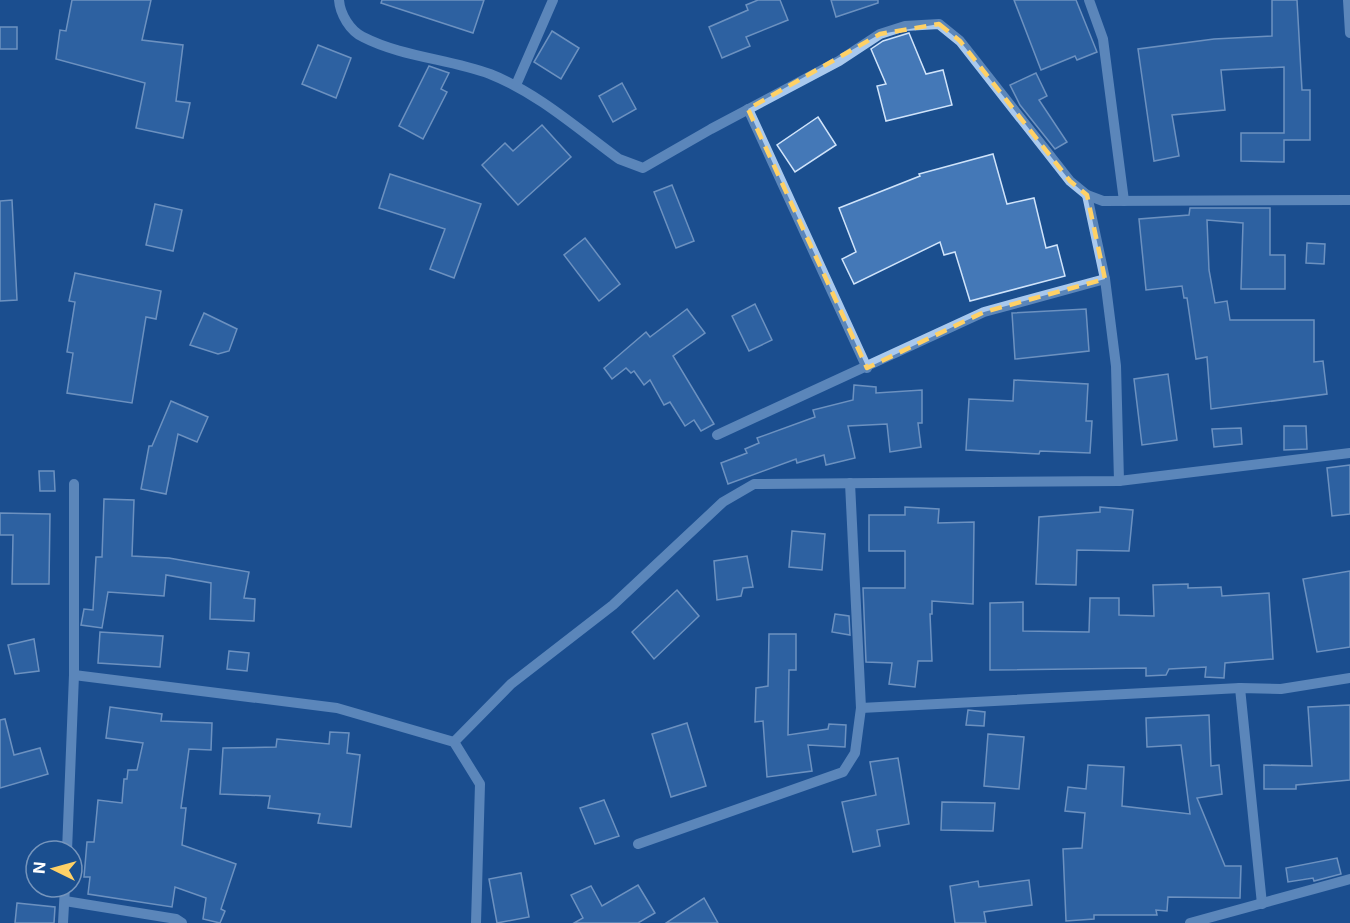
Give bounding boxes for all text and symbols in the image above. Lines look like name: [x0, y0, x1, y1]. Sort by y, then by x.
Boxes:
north arrow: [24, 839, 84, 899]
text: N: [29, 861, 50, 875]

